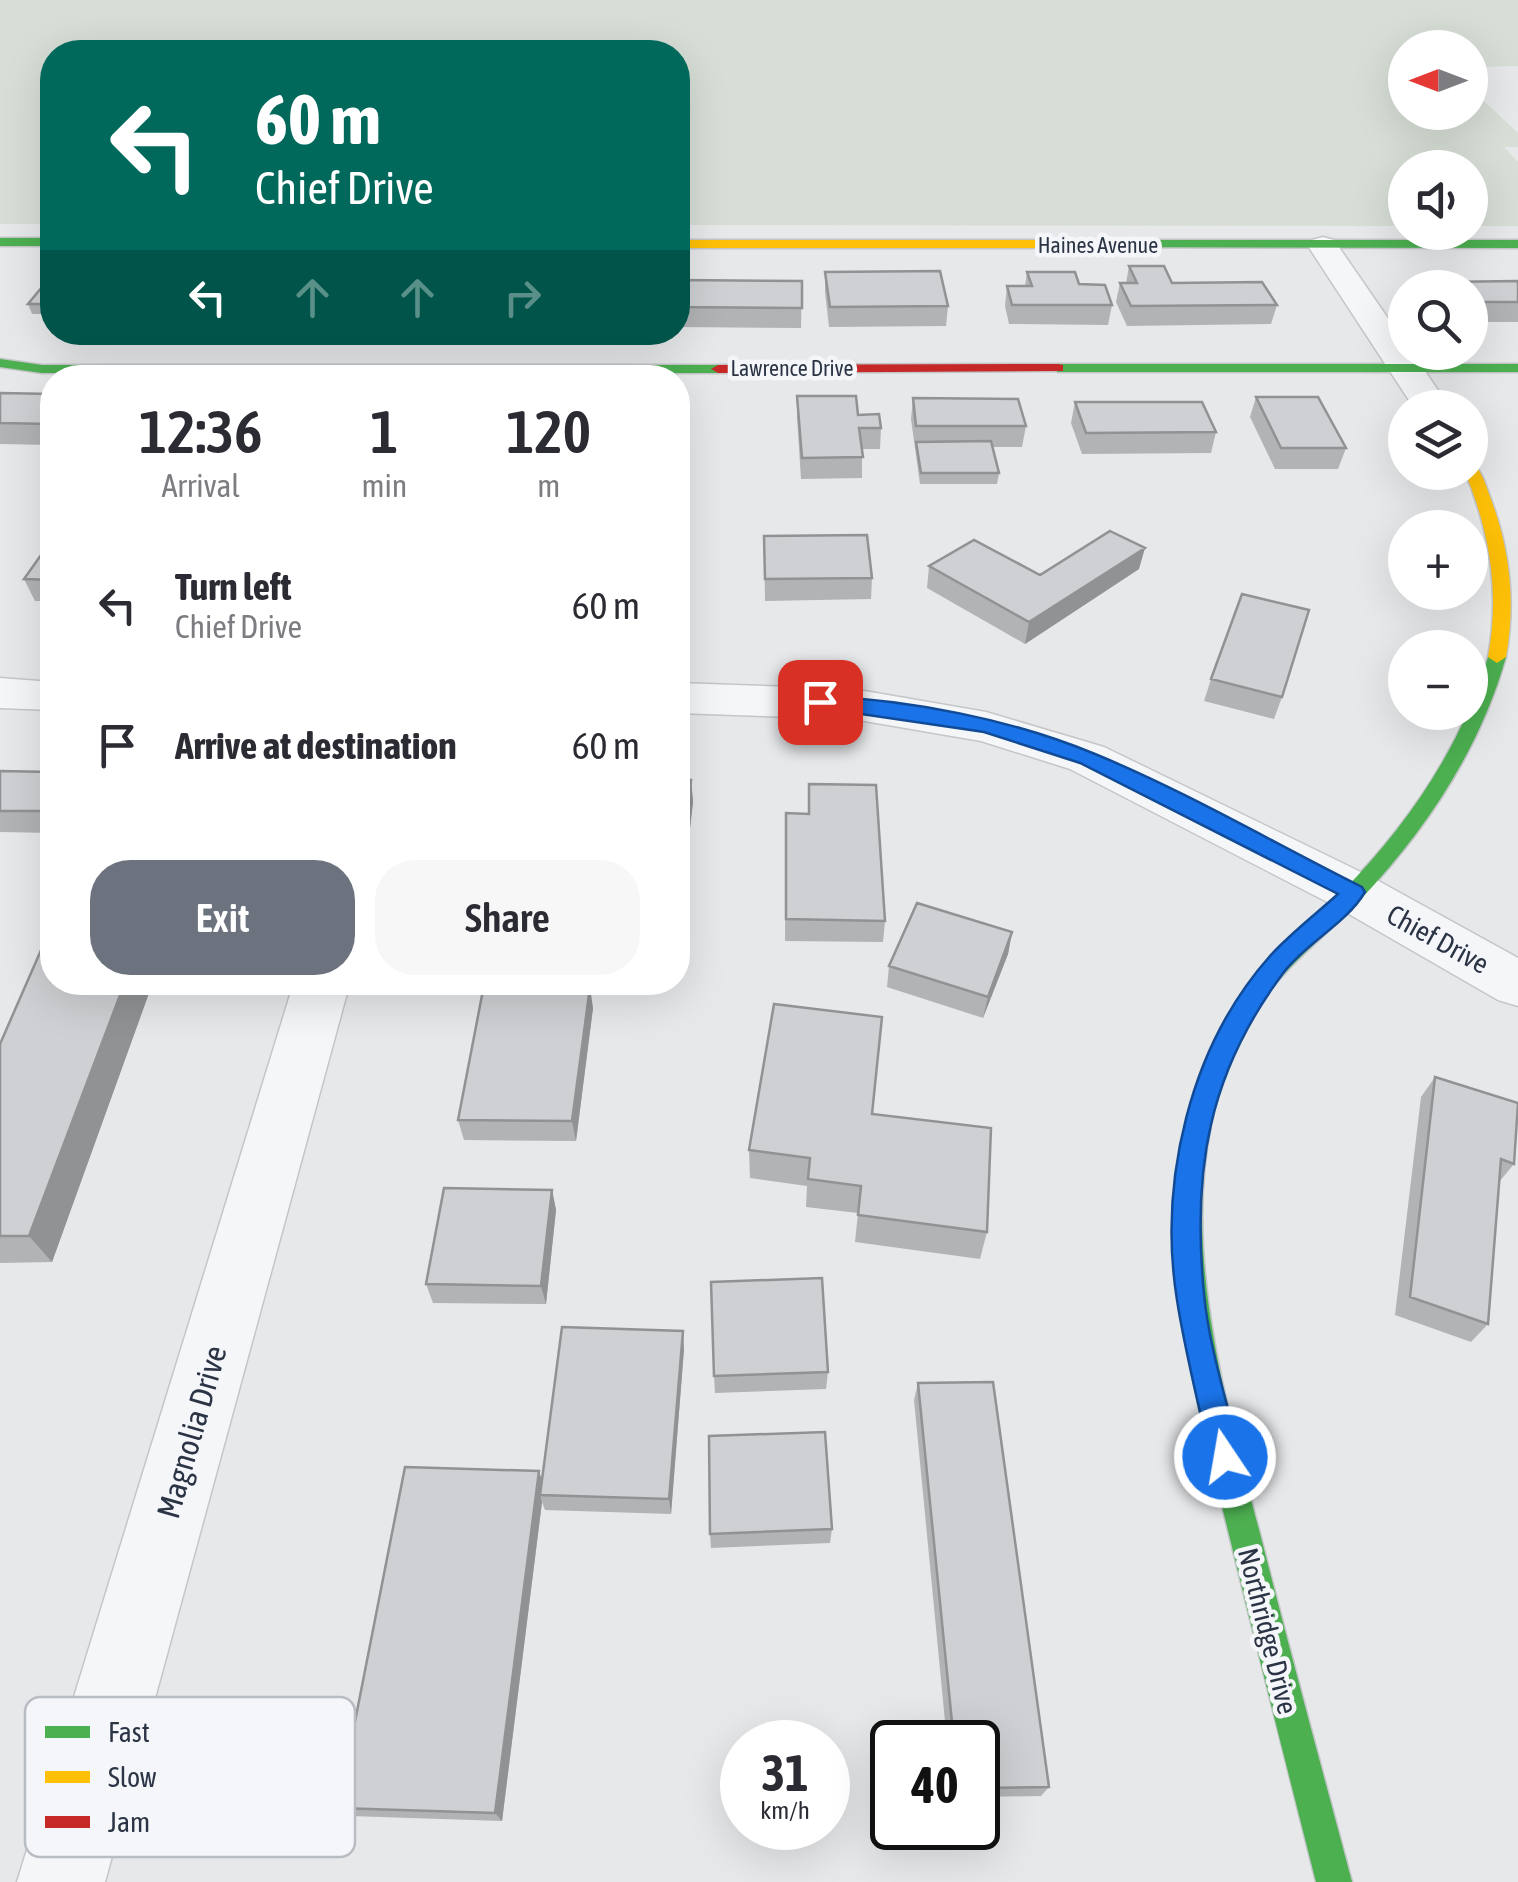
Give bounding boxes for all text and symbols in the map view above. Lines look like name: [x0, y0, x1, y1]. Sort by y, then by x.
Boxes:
north arrow: [1388, 30, 1488, 130]
map controls: [1388, 30, 1488, 730]
text: 60 m: [255, 79, 381, 159]
icon: left: [90, 80, 220, 210]
button: sound: [1388, 150, 1488, 250]
text: Chief Drive: [255, 162, 434, 214]
street label: Haines Avenue: [1038, 232, 1158, 258]
icon: left: [180, 270, 235, 325]
icon: ahead: [285, 270, 340, 325]
icon: ahead: [390, 270, 445, 325]
icon: right: [495, 270, 550, 325]
button: search: [1388, 270, 1488, 370]
street label: Lawrence Drive: [731, 355, 853, 381]
button: layers: [1388, 390, 1488, 490]
text: 12:36: [139, 397, 262, 466]
text: 1: [370, 397, 399, 466]
text: 120: [506, 397, 591, 466]
text: Arrival: [162, 467, 240, 504]
text: min: [361, 467, 407, 504]
text: m: [537, 467, 560, 504]
button: +: [1388, 510, 1488, 610]
text: Turn left: [175, 565, 291, 608]
icon: left: [90, 578, 145, 633]
text: 60 m: [572, 584, 640, 627]
text: Chief Drive: [175, 608, 302, 645]
button: −: [1388, 630, 1488, 730]
pin: [778, 660, 863, 745]
icon: arrive: [793, 675, 848, 730]
icon: arrive: [90, 718, 145, 773]
text: Arrive at destination: [175, 724, 457, 767]
text: 60 m: [572, 724, 640, 767]
button: Exit: [90, 860, 355, 975]
button: Share: [375, 860, 640, 975]
street label: Chief Drive: [1382, 898, 1494, 980]
street label: Magnolia Drive: [149, 1341, 234, 1522]
position arrow: [1173, 1405, 1277, 1509]
street label: Northridge Drive: [1232, 1545, 1304, 1717]
legend: [25, 1697, 355, 1857]
text: Fast: [108, 1716, 150, 1748]
speed limit sign: 40: [870, 1720, 1000, 1850]
text: 31: [761, 1744, 808, 1802]
text: Slow: [108, 1761, 157, 1793]
text: km/h: [760, 1796, 810, 1824]
text: Jam: [108, 1806, 150, 1838]

